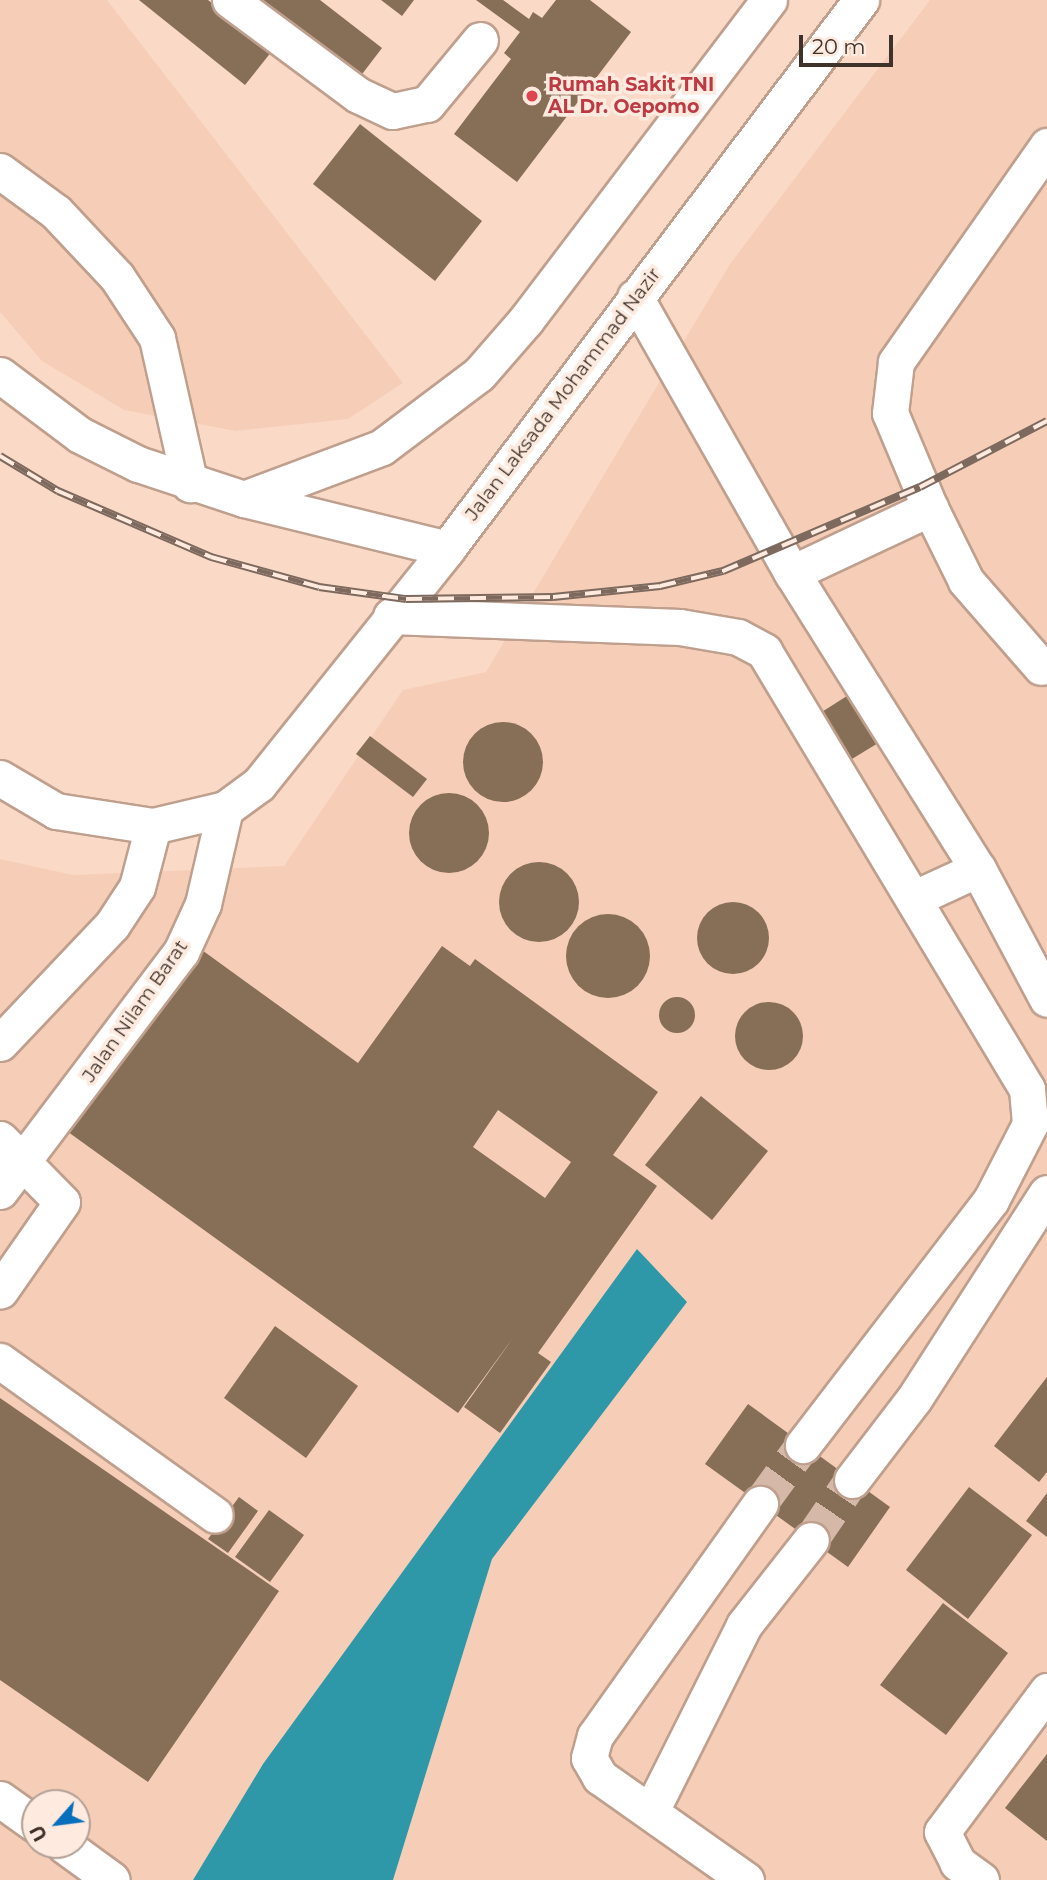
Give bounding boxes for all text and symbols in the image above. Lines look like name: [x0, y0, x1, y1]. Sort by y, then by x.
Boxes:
scale bar: [802, 21, 897, 65]
text: 20 m: [812, 34, 866, 59]
place label: Rumah Sakit TNI AL Dr. Oepomo: [548, 74, 714, 118]
marker: Rumah Sakit TNI AL Dr. Oepomo: [522, 86, 542, 106]
street label: Jalan Laksada Mohammad Nazir: [460, 263, 666, 525]
street label: Jalan Nilam Barat: [77, 936, 193, 1086]
north arrow: [21, 1789, 91, 1859]
text: U: [25, 1821, 52, 1845]

